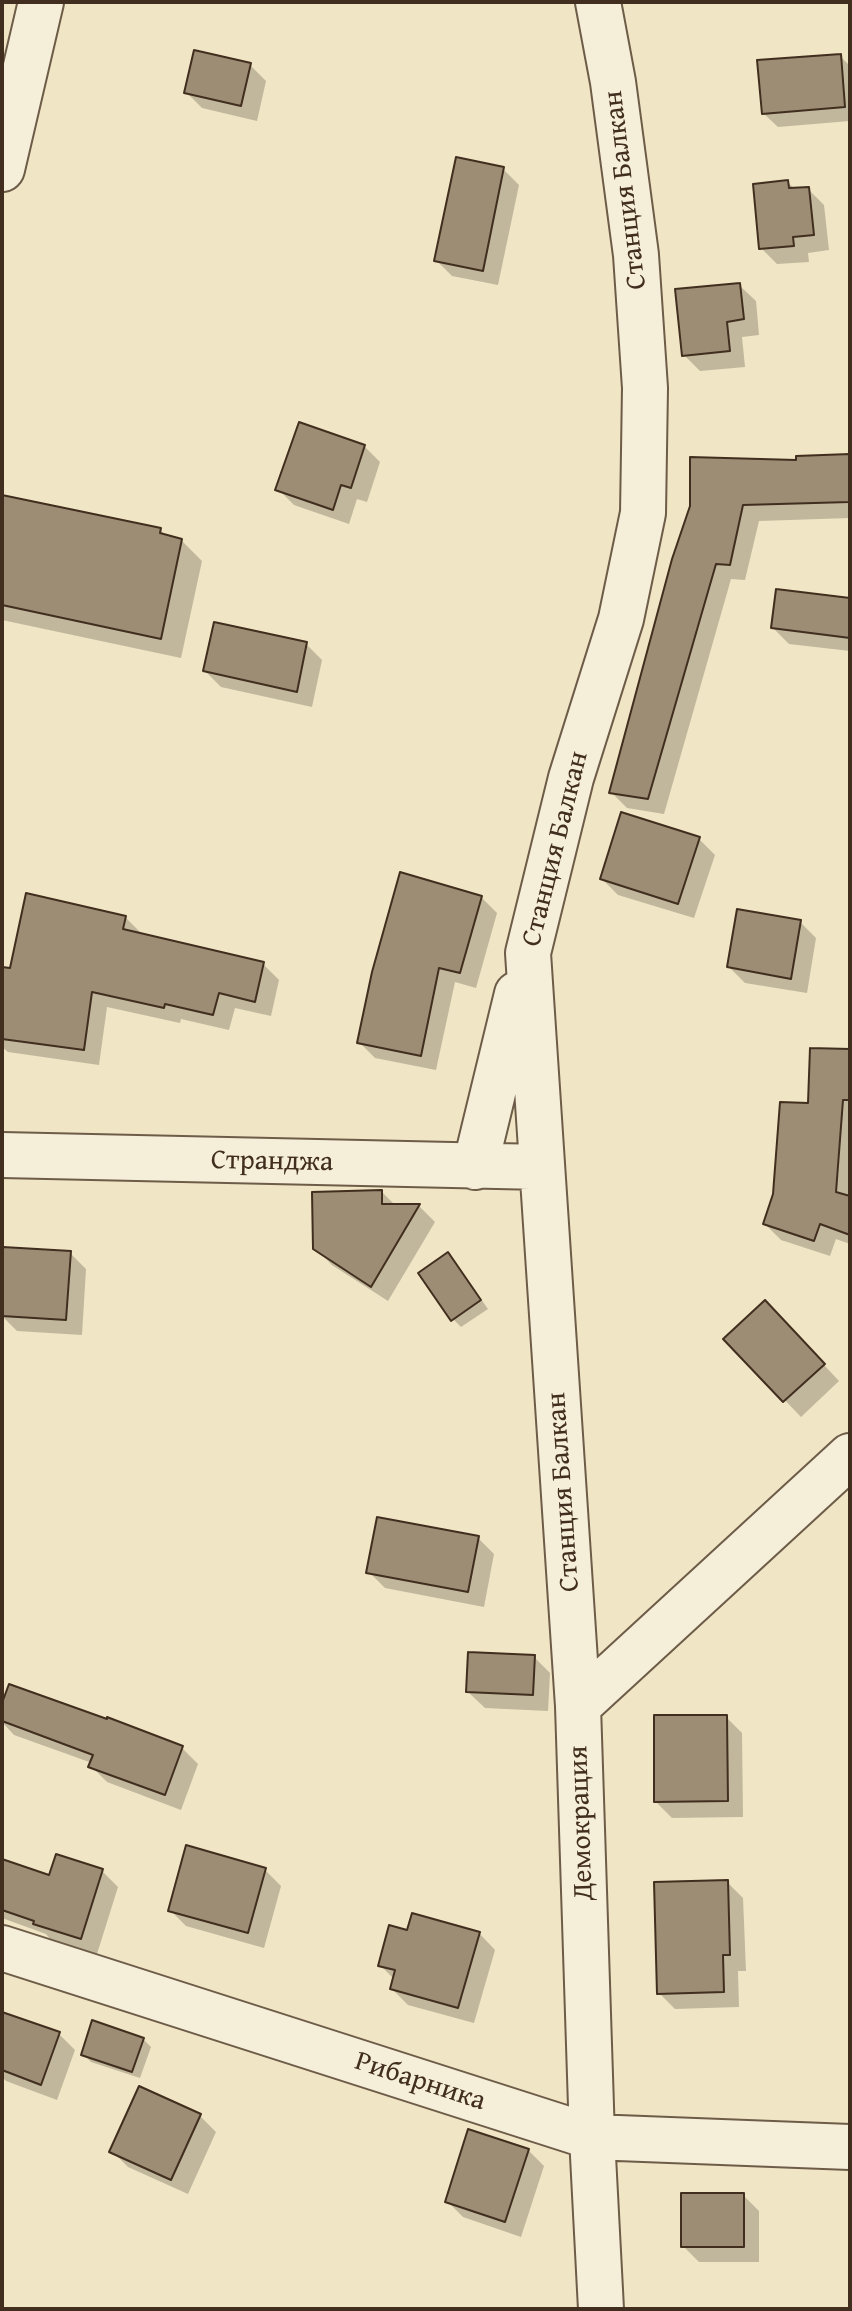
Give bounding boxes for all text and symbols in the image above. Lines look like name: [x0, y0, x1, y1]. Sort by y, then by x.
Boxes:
street label: Станция Балкан: [597, 89, 655, 291]
street label: Станция Балкан: [515, 748, 597, 950]
street label: Странджа: [210, 1144, 334, 1180]
street label: Станция Балкан: [540, 1391, 588, 1593]
street label: Демокрация: [563, 1745, 601, 1901]
street label: Рибарника: [350, 2045, 490, 2119]

